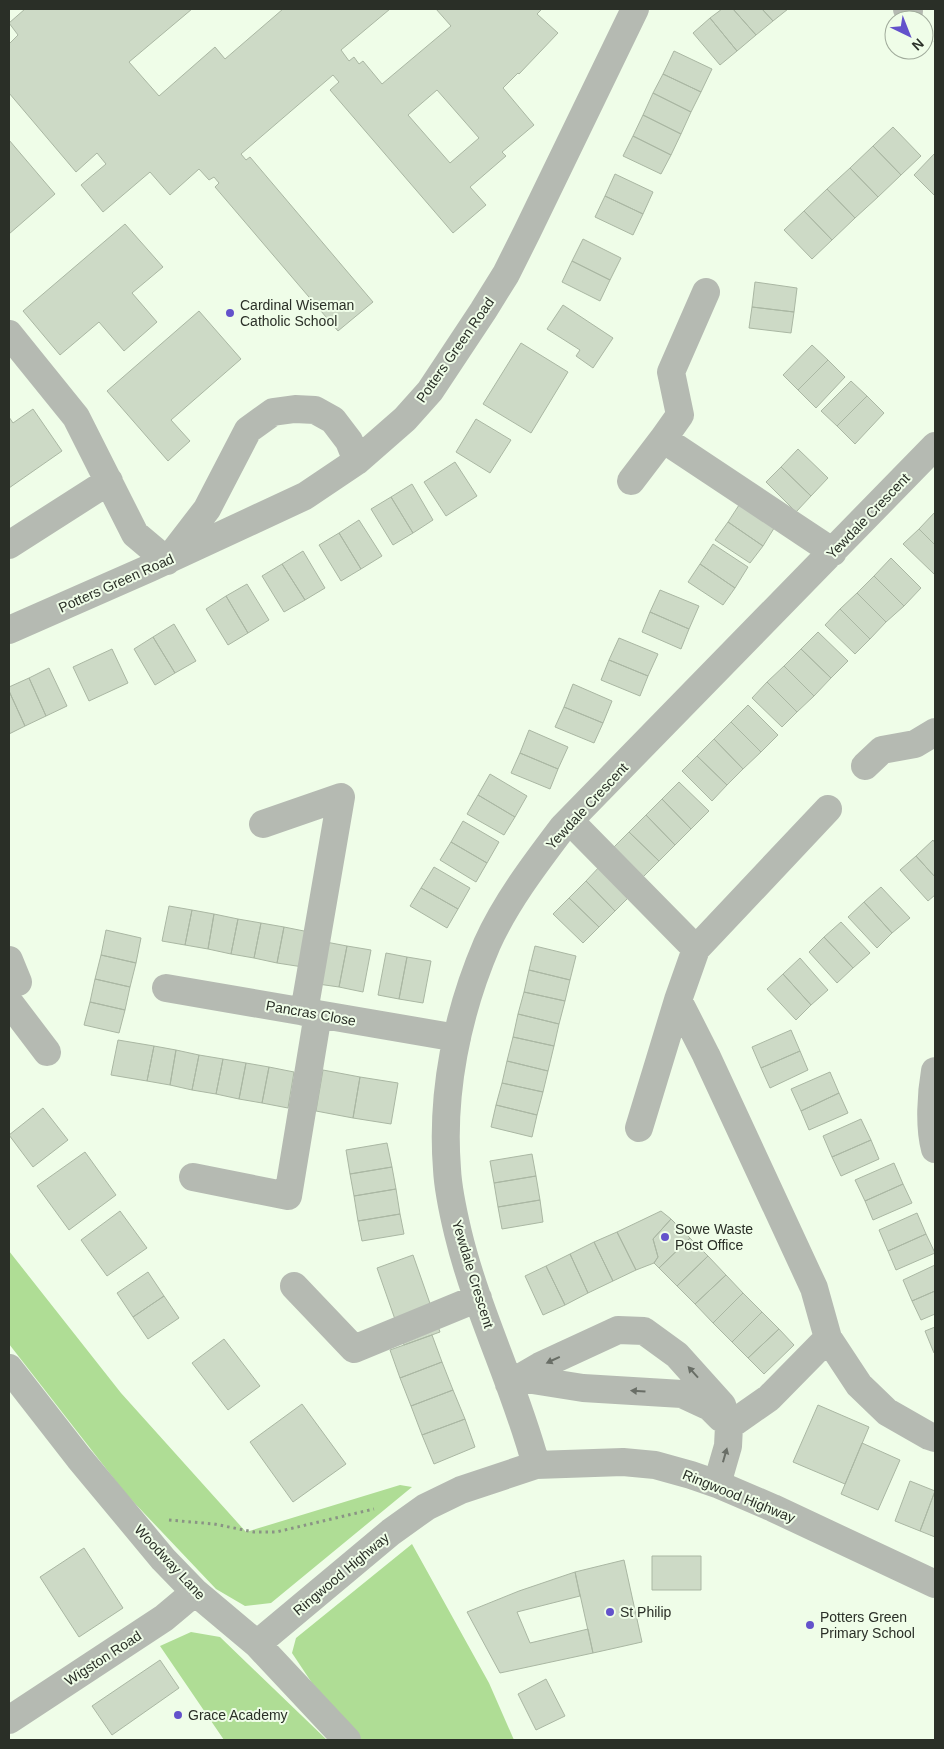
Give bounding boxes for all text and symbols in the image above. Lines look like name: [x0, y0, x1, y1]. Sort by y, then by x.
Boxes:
north arrow: [884, 10, 934, 60]
text: N: [909, 35, 927, 54]
street label: Potters Green Road: [413, 294, 497, 406]
place label: Cardinal Wiseman Catholic School: [240, 297, 354, 329]
marker: Cardinal Wiseman Catholic School: [224, 307, 236, 319]
street label: Yewdale Crescent: [823, 470, 913, 562]
street label: Potters Green Road: [56, 550, 176, 616]
street label: Yewdale Crescent: [543, 759, 631, 853]
street label: Pancras Close: [265, 997, 357, 1029]
street label: Yewdale Crescent: [449, 1218, 497, 1330]
place label: Sowe Waste Post Office: [675, 1221, 753, 1253]
marker: Sowe Waste Post Office: [659, 1231, 671, 1243]
one-way arrow: [545, 1356, 560, 1364]
one-way arrow: [687, 1366, 698, 1379]
one-way arrow: [630, 1387, 646, 1395]
one-way arrow: [721, 1448, 729, 1463]
street label: Ringwood Highway: [680, 1466, 798, 1526]
street label: Woodway Lane: [131, 1521, 209, 1603]
street label: Ringwood Highway: [290, 1529, 392, 1619]
place label: St Philip: [620, 1604, 672, 1620]
marker: St Philip: [604, 1606, 616, 1618]
place label: Potters Green Primary School: [820, 1609, 915, 1641]
marker: Potters Green Primary School: [804, 1619, 816, 1631]
street label: Wigston Road: [62, 1627, 144, 1689]
place label: Grace Academy: [188, 1707, 288, 1723]
marker: Grace Academy: [172, 1709, 184, 1721]

